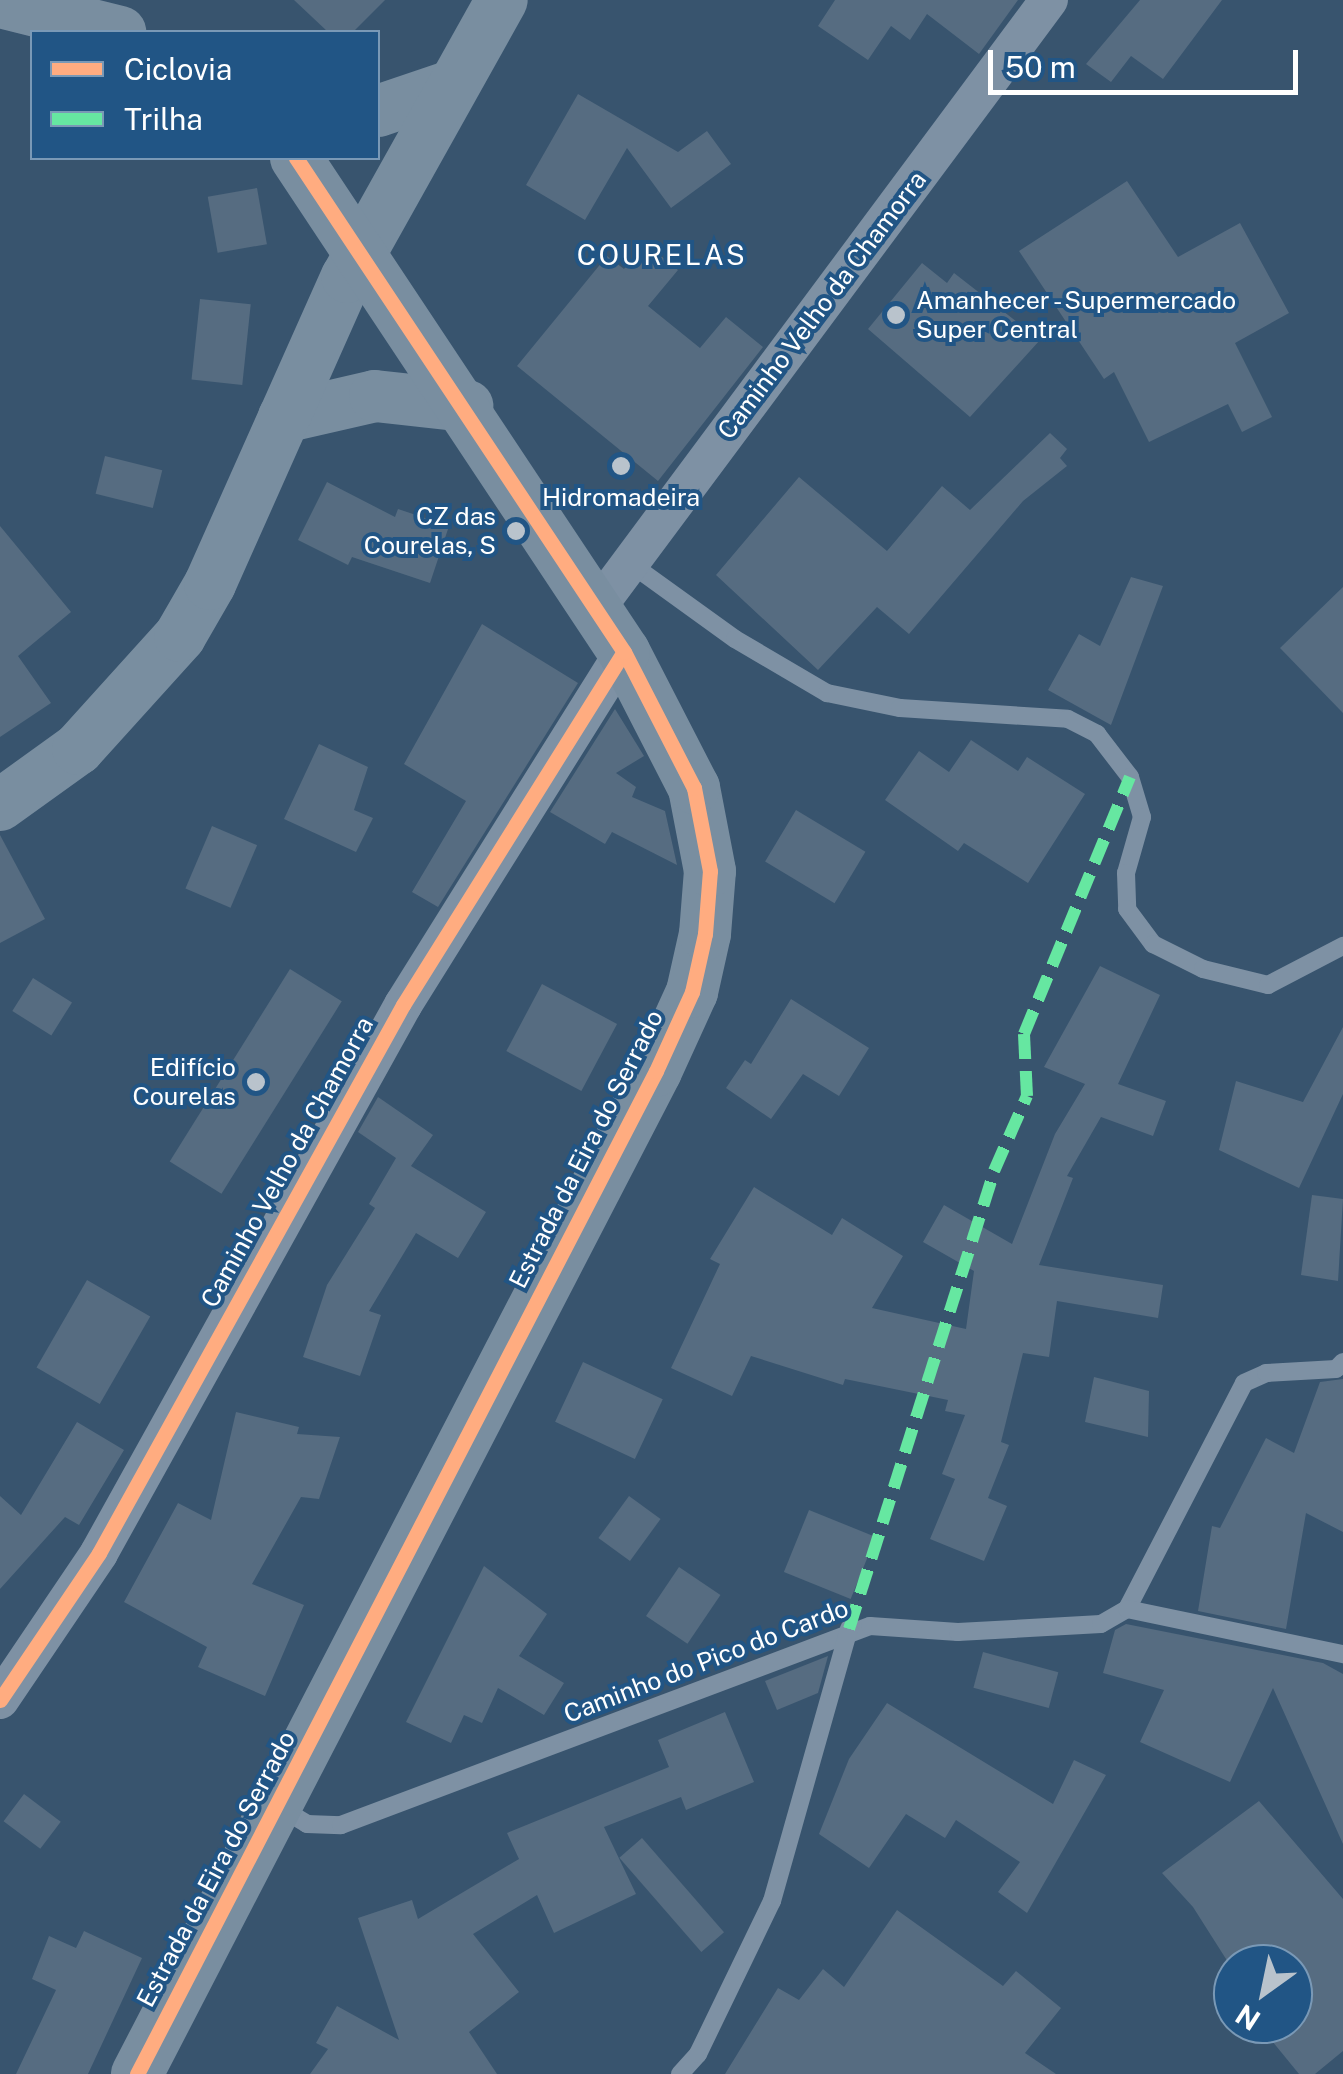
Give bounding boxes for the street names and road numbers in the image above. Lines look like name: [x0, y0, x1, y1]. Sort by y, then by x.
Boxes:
street label: Caminho Velho da Chamorra: [711, 165, 933, 445]
street label: Estrada da Eira do Serrado: [503, 1005, 669, 1293]
street label: Caminho Velho da Chamorra: [194, 1011, 380, 1313]
street label: Caminho do Pico do Cardo: [559, 1593, 853, 1729]
street label: Estrada da Eira do Serrado: [130, 1726, 302, 2012]

